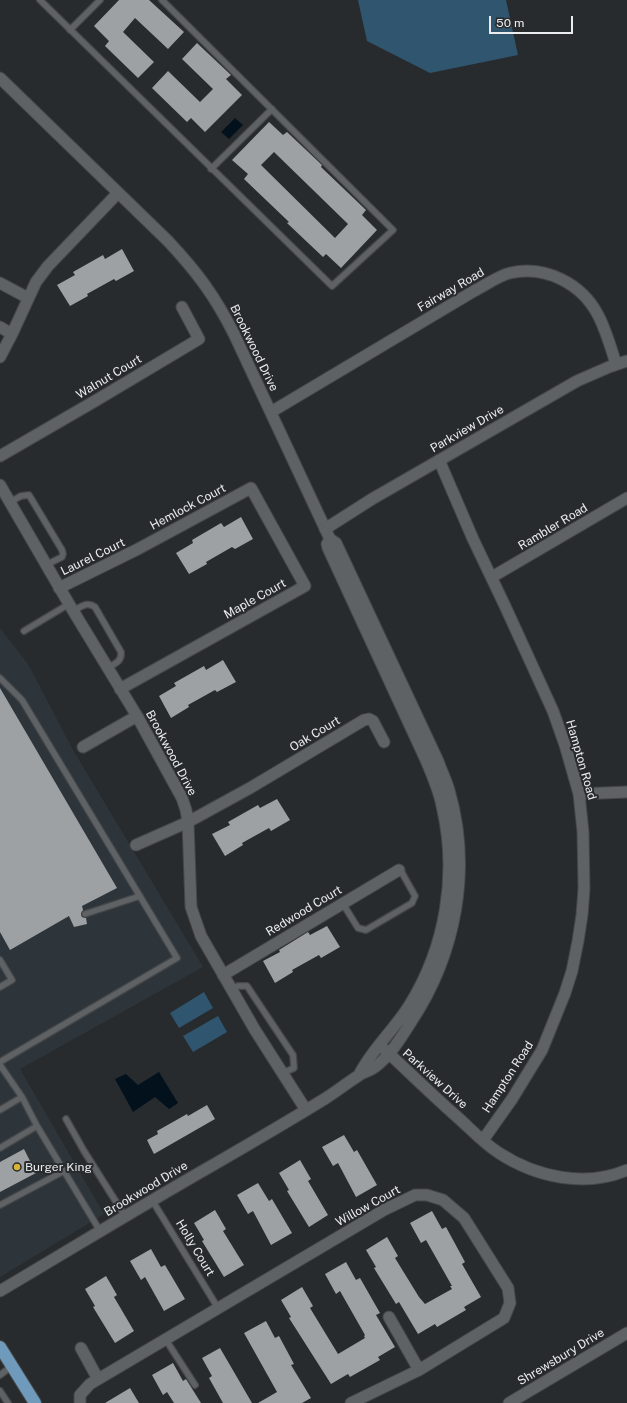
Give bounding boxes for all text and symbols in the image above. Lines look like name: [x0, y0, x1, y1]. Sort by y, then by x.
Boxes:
scale bar: [491, 8, 575, 34]
text: 50 m: [496, 16, 524, 30]
street label: Fairway Road: [415, 265, 487, 315]
street label: Brookwood Drive: [227, 302, 281, 394]
street label: Walnut Court: [74, 352, 144, 402]
street label: Parkview Drive: [428, 402, 506, 456]
street label: Hemlock Court: [148, 481, 228, 533]
street label: Rambler Road: [516, 501, 590, 553]
street label: Laurel Court: [59, 535, 127, 579]
street label: Maple Court: [221, 576, 289, 622]
street label: Brookwood Drive: [142, 708, 200, 798]
street label: Oak Court: [287, 713, 343, 755]
street label: Hampton Road: [563, 718, 599, 802]
street label: Redwood Court: [263, 883, 345, 939]
street label: Hampton Road: [479, 1038, 537, 1116]
street label: Parkview Drive: [400, 1046, 470, 1112]
street label: Brookwood Drive: [102, 1158, 190, 1220]
place label: Burger King: [25, 1160, 92, 1174]
marker: Burger King: [12, 1162, 22, 1172]
street label: Willow Court: [333, 1182, 403, 1230]
street label: Holly Court: [173, 1217, 217, 1279]
street label: Shrewsbury Drive: [515, 1325, 607, 1389]

